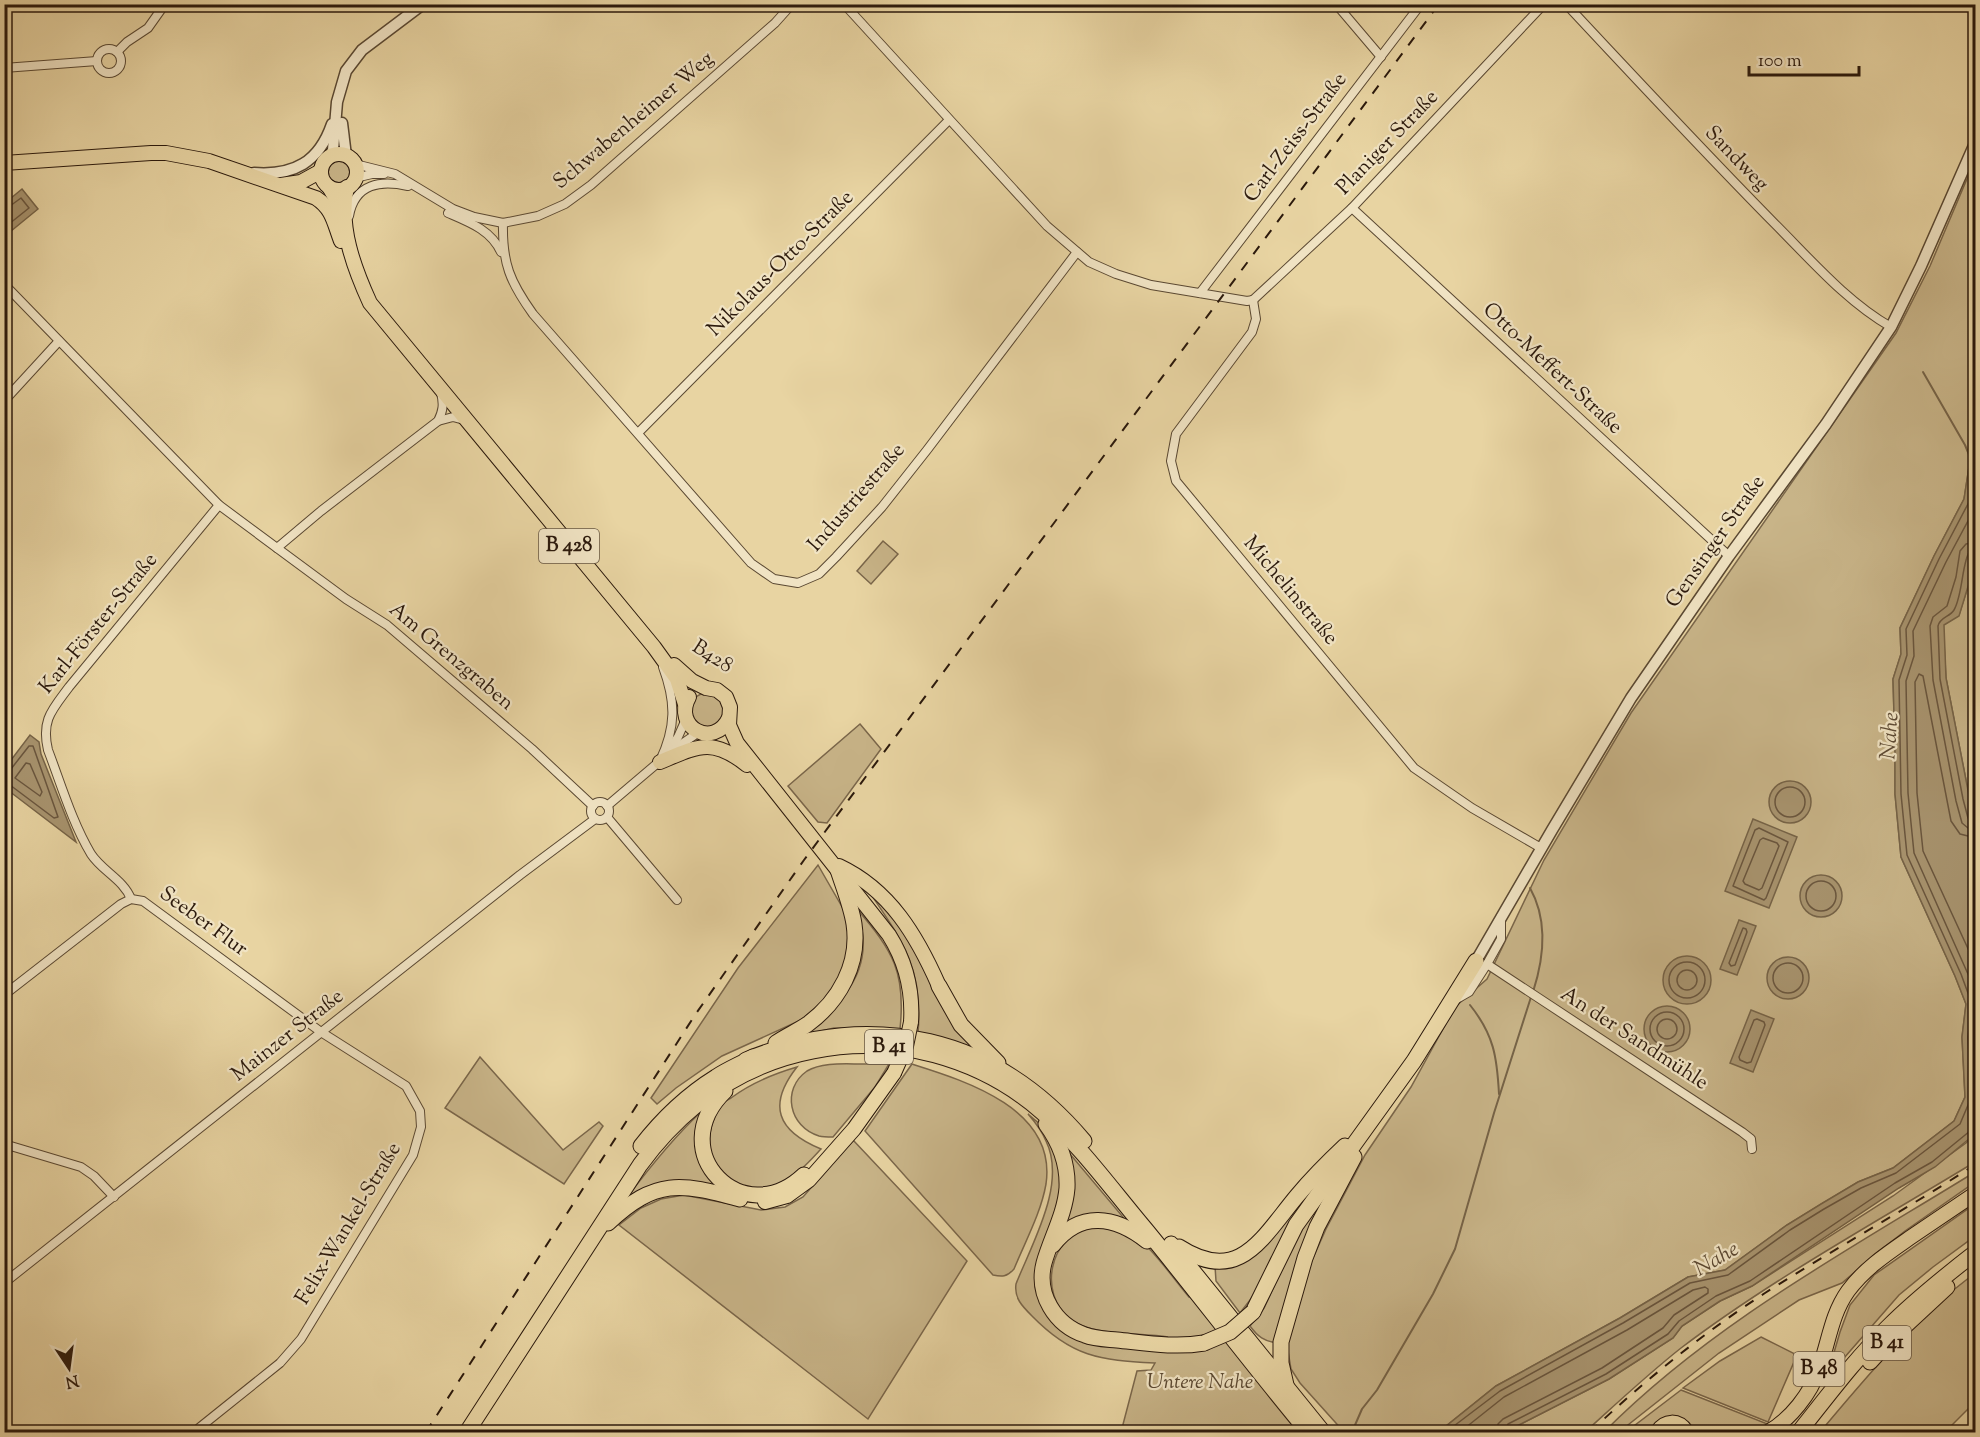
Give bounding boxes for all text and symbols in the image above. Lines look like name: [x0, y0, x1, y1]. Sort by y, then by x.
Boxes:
scale bar: [1749, 39, 1858, 77]
street label: Schwabenheimer Weg: [547, 45, 721, 197]
text: 100 m: [1758, 49, 1802, 75]
street label: Carl-Zeiss-Straße: [1237, 67, 1355, 209]
street label: Planiger Straße: [1330, 84, 1446, 202]
street label: Sandweg: [1697, 119, 1775, 199]
street label: Nikolaus-Otto-Straße: [701, 184, 861, 344]
street label: Otto-Meffert-Straße: [1475, 296, 1629, 442]
street label: Industriestraße: [801, 437, 913, 559]
street label: Gensinger Straße: [1659, 469, 1773, 615]
road number: B 428: [539, 529, 599, 563]
street label: Michelinstraße: [1235, 530, 1345, 652]
street label: Karl-Förster-Straße: [33, 547, 165, 701]
street label: Am Grenzgraben: [382, 596, 520, 718]
street label: B428: [686, 633, 738, 681]
water label: Nahe: [1873, 711, 1909, 761]
street label: Seeber Flur: [153, 880, 253, 964]
street label: An der Sandmühle: [1554, 980, 1714, 1098]
street label: Mainzer Straße: [225, 982, 351, 1090]
road number: B 41: [865, 1030, 913, 1064]
street label: Felix-Wankel-Straße: [289, 1137, 409, 1311]
water label: Nahe: [1688, 1234, 1746, 1286]
road number: B 41: [1863, 1326, 1911, 1360]
north arrow: [39, 1338, 99, 1398]
road number: B 48: [1794, 1352, 1844, 1386]
text: N: [63, 1368, 81, 1393]
park label: Untere Nahe: [1147, 1368, 1253, 1398]

